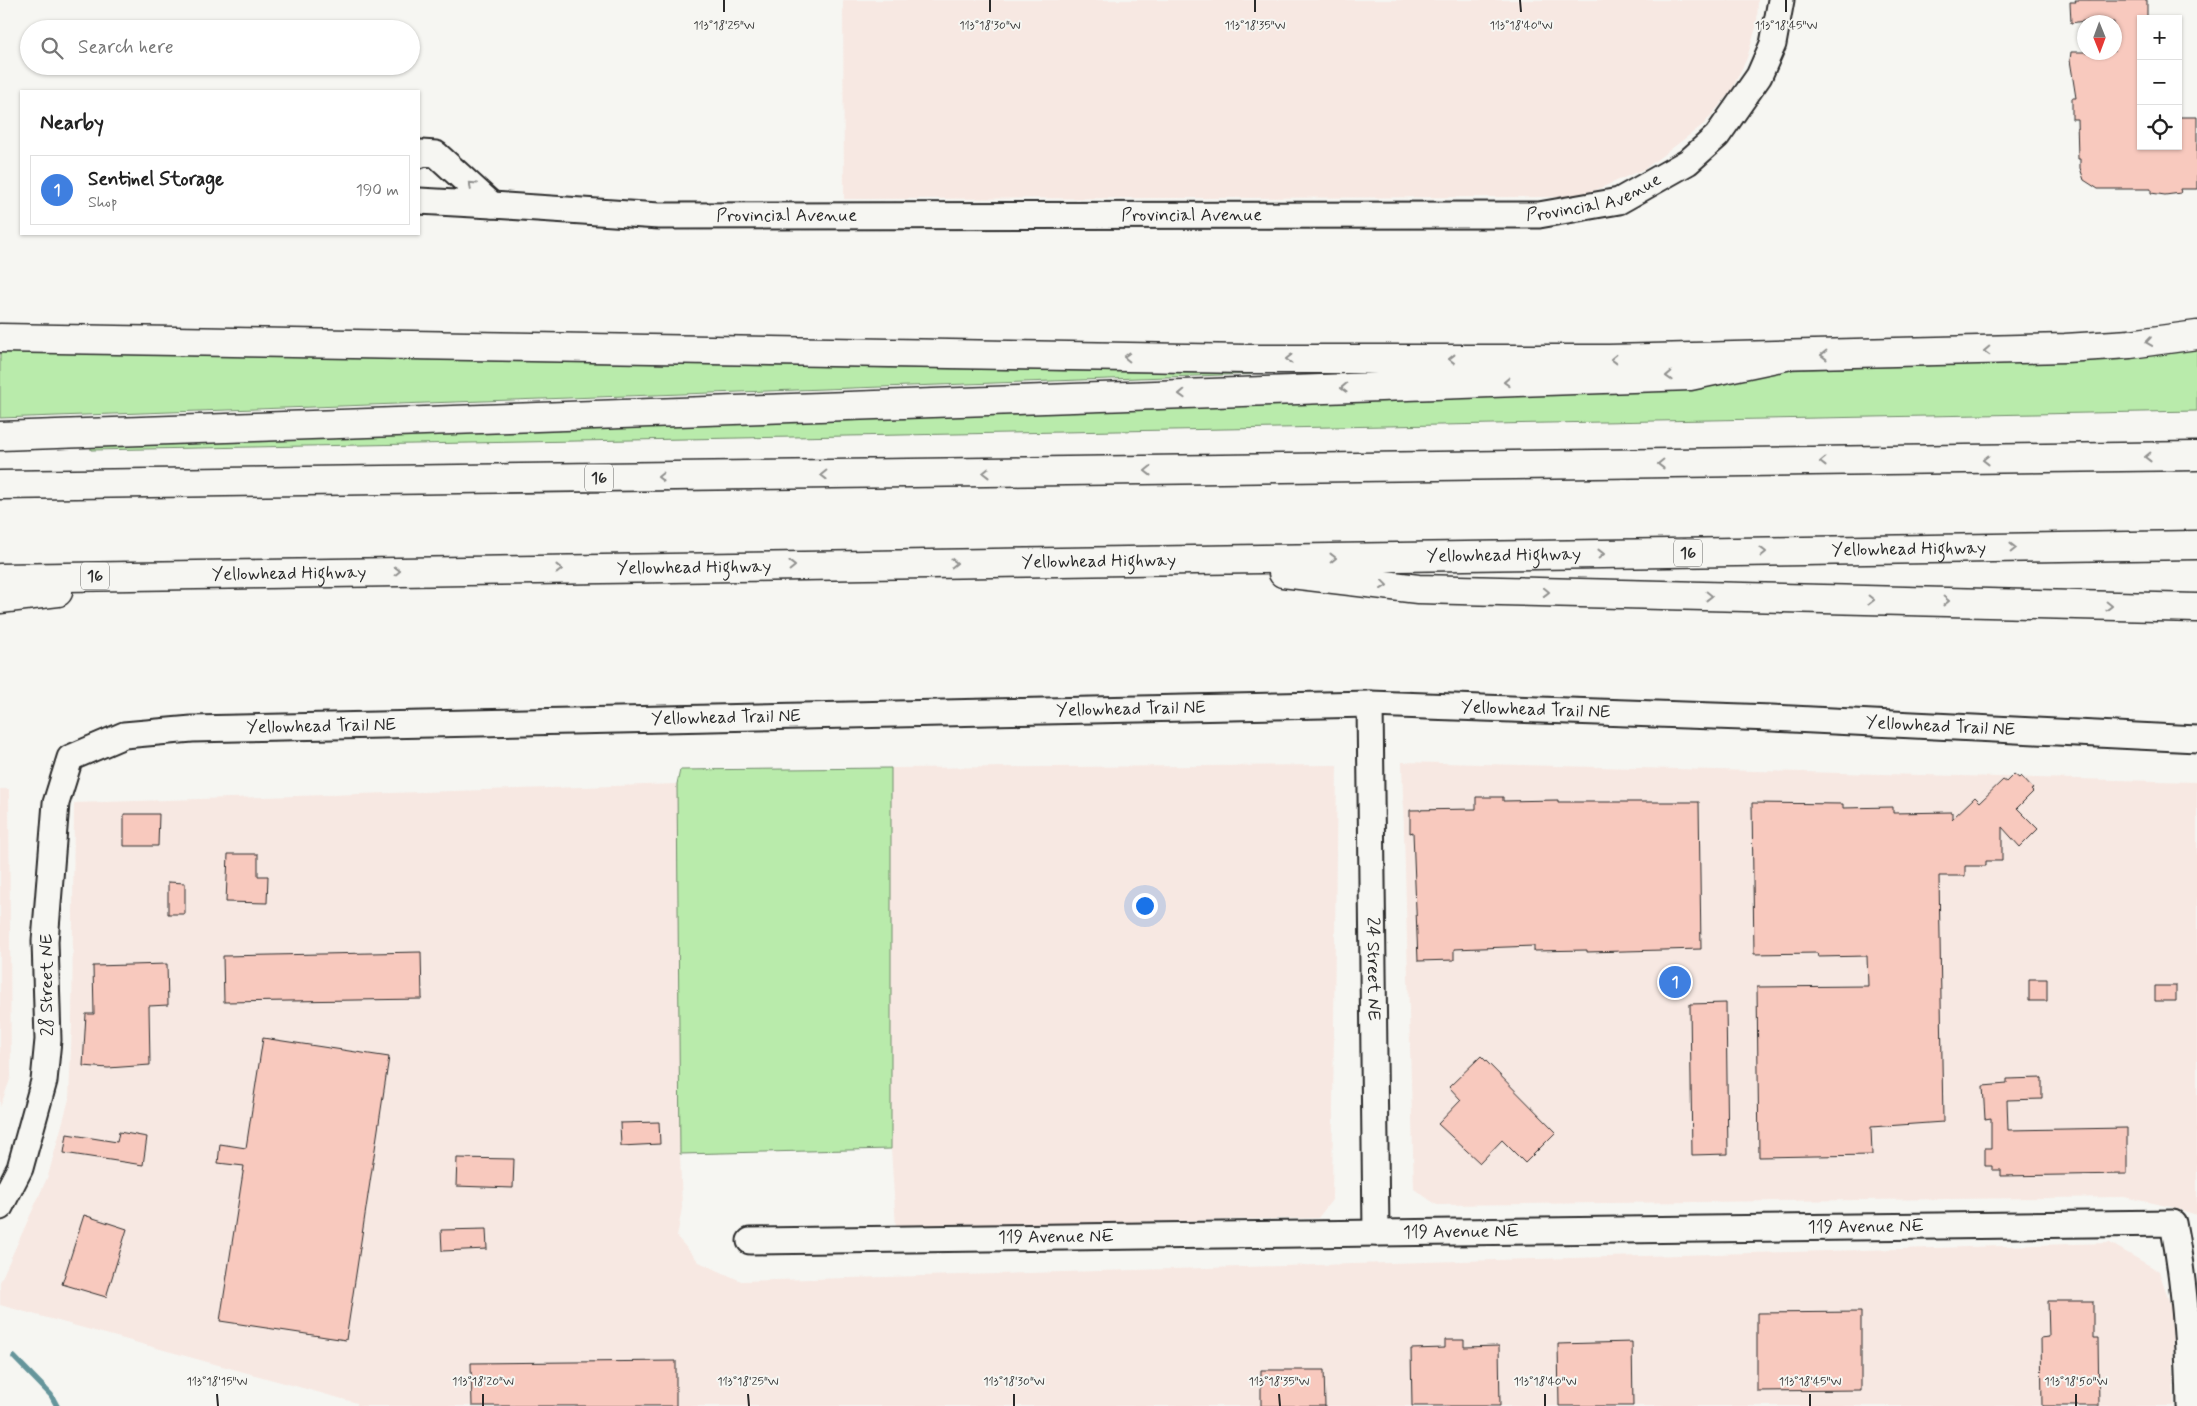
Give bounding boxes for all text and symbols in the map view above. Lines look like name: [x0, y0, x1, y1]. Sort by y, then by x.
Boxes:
north arrow: [2077, 15, 2122, 60]
map controls: [2137, 15, 2182, 150]
button: +: [2137, 15, 2182, 60]
text: 113°18'25"W: [693, 18, 755, 34]
text: 113°18'30"W: [959, 18, 1021, 34]
text: 113°18'35"W: [1224, 18, 1286, 34]
text: 113°18'40"W: [1489, 18, 1553, 34]
text: 113°18'45"W: [1755, 18, 1817, 34]
search box: [20, 20, 420, 75]
icon: search: [38, 34, 66, 62]
text: Search here: [78, 35, 174, 60]
button: −: [2137, 60, 2182, 105]
button: locate: [2137, 105, 2182, 150]
text: Nearby: [40, 109, 104, 137]
text: Sentinel Storage: [88, 167, 224, 192]
street label: Provincial Avenue: [1526, 167, 1666, 227]
text: 1: [53, 180, 61, 201]
text: 190 m: [356, 180, 399, 201]
one-way arrow: [468, 182, 477, 191]
text: Shop: [88, 192, 117, 213]
street label: Provincial Avenue: [1121, 203, 1262, 227]
street label: Provincial Avenue: [716, 204, 857, 228]
one-way arrow: [2144, 336, 2153, 346]
one-way arrow: [1982, 346, 1990, 356]
one-way arrow: [1820, 350, 1828, 360]
one-way arrow: [1123, 352, 1130, 362]
one-way arrow: [1285, 354, 1293, 364]
one-way arrow: [1448, 354, 1456, 364]
one-way arrow: [1610, 354, 1618, 364]
one-way arrow: [1665, 371, 1673, 382]
one-way arrow: [1502, 377, 1510, 387]
one-way arrow: [1340, 383, 1348, 393]
one-way arrow: [1178, 388, 1186, 399]
one-way arrow: [2144, 452, 2152, 462]
one-way arrow: [1982, 454, 1990, 465]
one-way arrow: [1819, 457, 1827, 467]
one-way arrow: [1657, 459, 1664, 469]
road number: 16: [585, 464, 613, 492]
one-way arrow: [1144, 466, 1152, 477]
one-way arrow: [982, 468, 990, 479]
one-way arrow: [819, 470, 827, 480]
one-way arrow: [657, 472, 664, 482]
street label: Yellowhead Highway: [1831, 536, 1986, 563]
road number: 16: [1674, 540, 1702, 566]
street label: Yellowhead Highway: [1426, 542, 1581, 569]
one-way arrow: [2010, 543, 2017, 553]
one-way arrow: [1760, 547, 1767, 557]
street label: Yellowhead Highway: [1021, 548, 1176, 575]
one-way arrow: [1597, 549, 1605, 559]
one-way arrow: [1330, 553, 1337, 563]
street label: Yellowhead Highway: [616, 554, 771, 581]
one-way arrow: [951, 558, 959, 569]
street label: Yellowhead Highway: [211, 560, 367, 587]
one-way arrow: [788, 560, 796, 571]
road number: 16: [81, 562, 109, 590]
one-way arrow: [556, 564, 564, 574]
one-way arrow: [394, 566, 401, 576]
one-way arrow: [1381, 579, 1389, 590]
one-way arrow: [1543, 587, 1551, 597]
one-way arrow: [1706, 591, 1713, 601]
one-way arrow: [1868, 594, 1876, 605]
one-way arrow: [1943, 596, 1951, 607]
one-way arrow: [2105, 600, 2113, 611]
street label: Yellowhead Trail NE: [1056, 695, 1206, 723]
street label: Yellowhead Trail NE: [1461, 695, 1611, 724]
street label: Yellowhead Trail NE: [651, 704, 801, 731]
street label: Yellowhead Trail NE: [1865, 711, 2016, 742]
street label: Yellowhead Trail NE: [246, 713, 396, 740]
your location: [1132, 893, 1158, 919]
street label: 24 Street NE: [1360, 917, 1386, 1021]
street label: 28 Street NE: [35, 934, 59, 1036]
pin: 1: [1659, 963, 1691, 1001]
street label: 119 Avenue NE: [1808, 1214, 1924, 1240]
street label: 119 Avenue NE: [1403, 1219, 1519, 1245]
street label: 119 Avenue NE: [998, 1224, 1114, 1250]
text: 113°18'15"W: [187, 1374, 248, 1390]
text: 113°18'20"W: [452, 1374, 514, 1390]
text: 113°18'25"W: [717, 1374, 779, 1390]
text: 113°18'30"W: [983, 1374, 1045, 1390]
text: 113°18'35"W: [1248, 1374, 1310, 1390]
text: 113°18'40"W: [1513, 1374, 1577, 1390]
text: 113°18'45"W: [1779, 1374, 1841, 1390]
text: 113°18'50"W: [2044, 1374, 2108, 1390]

